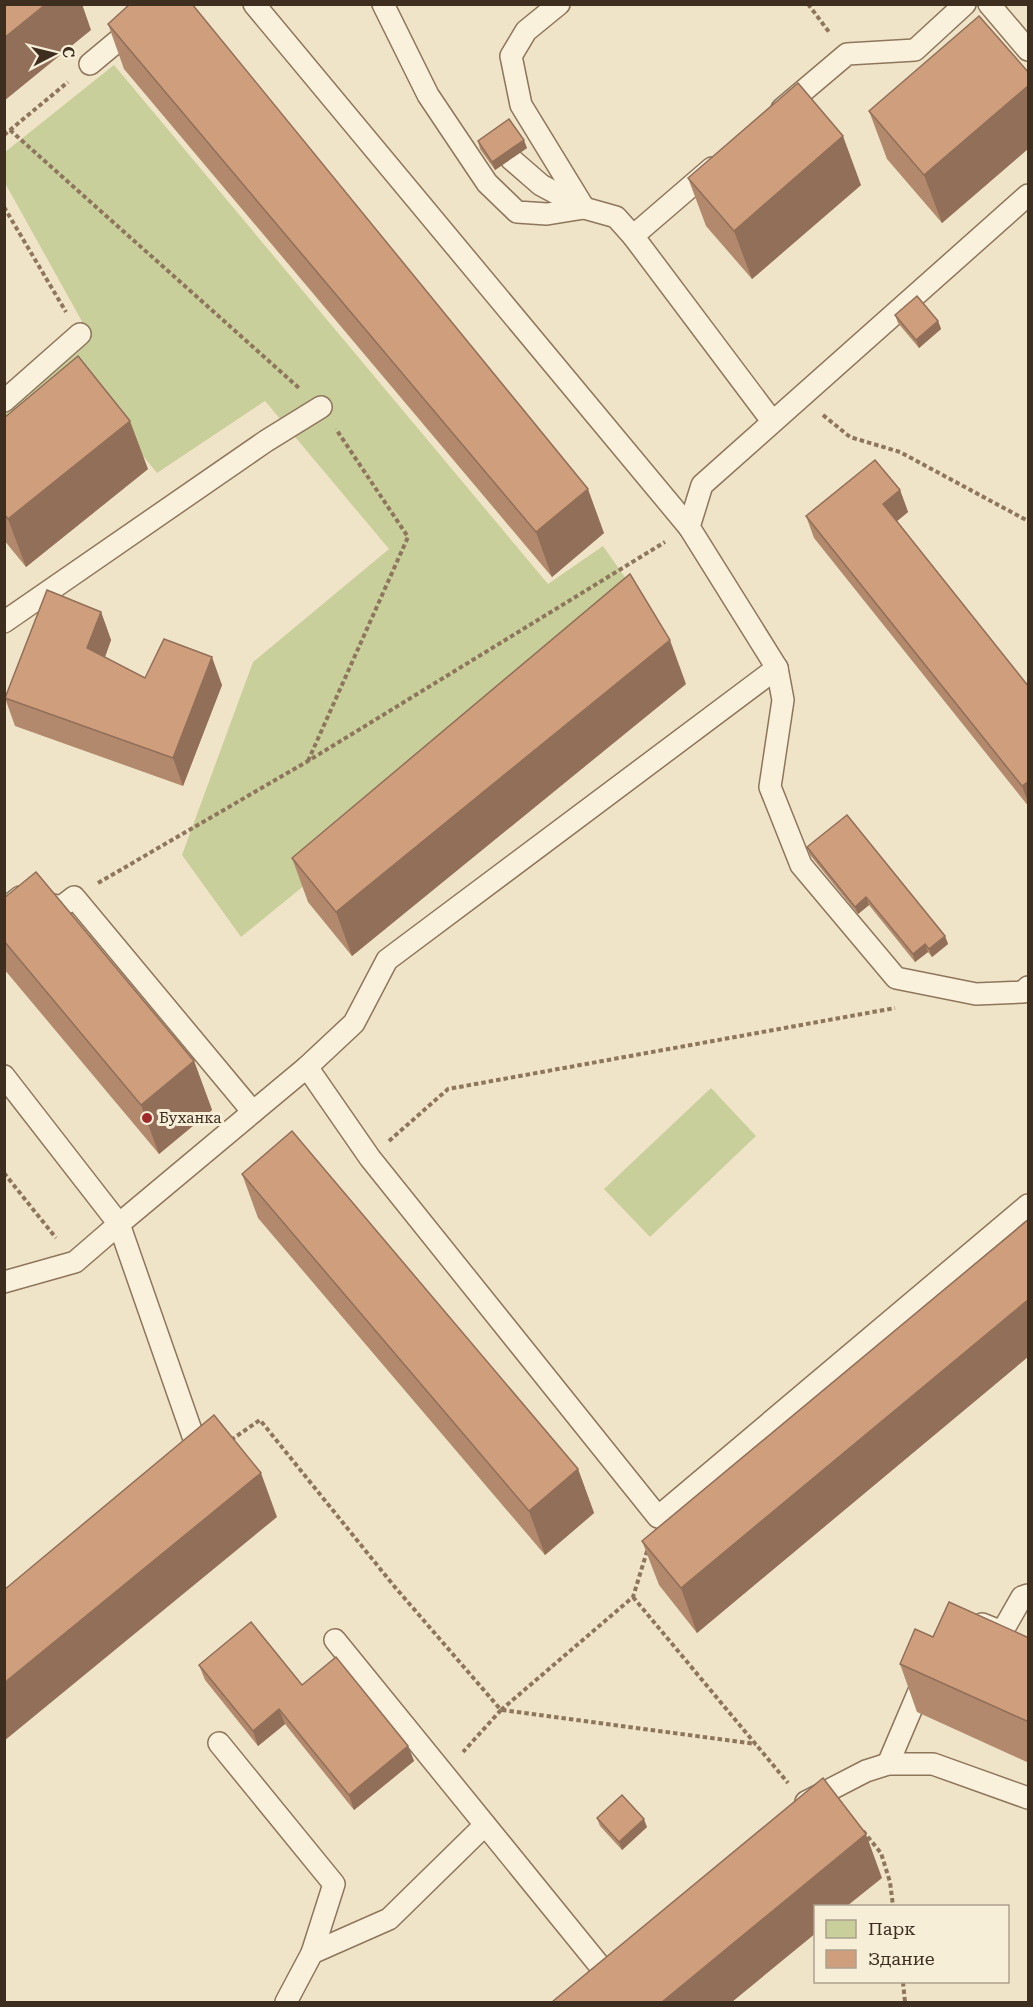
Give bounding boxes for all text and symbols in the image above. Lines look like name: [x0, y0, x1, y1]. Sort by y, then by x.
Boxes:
north arrow: [24, 24, 84, 84]
text: С: [58, 46, 79, 59]
place label: Буханка: [159, 1109, 221, 1127]
marker: Буханка: [140, 1111, 154, 1125]
legend: [814, 1905, 1009, 1983]
text: Парк: [868, 1918, 916, 1939]
text: Здание: [868, 1948, 935, 1969]

